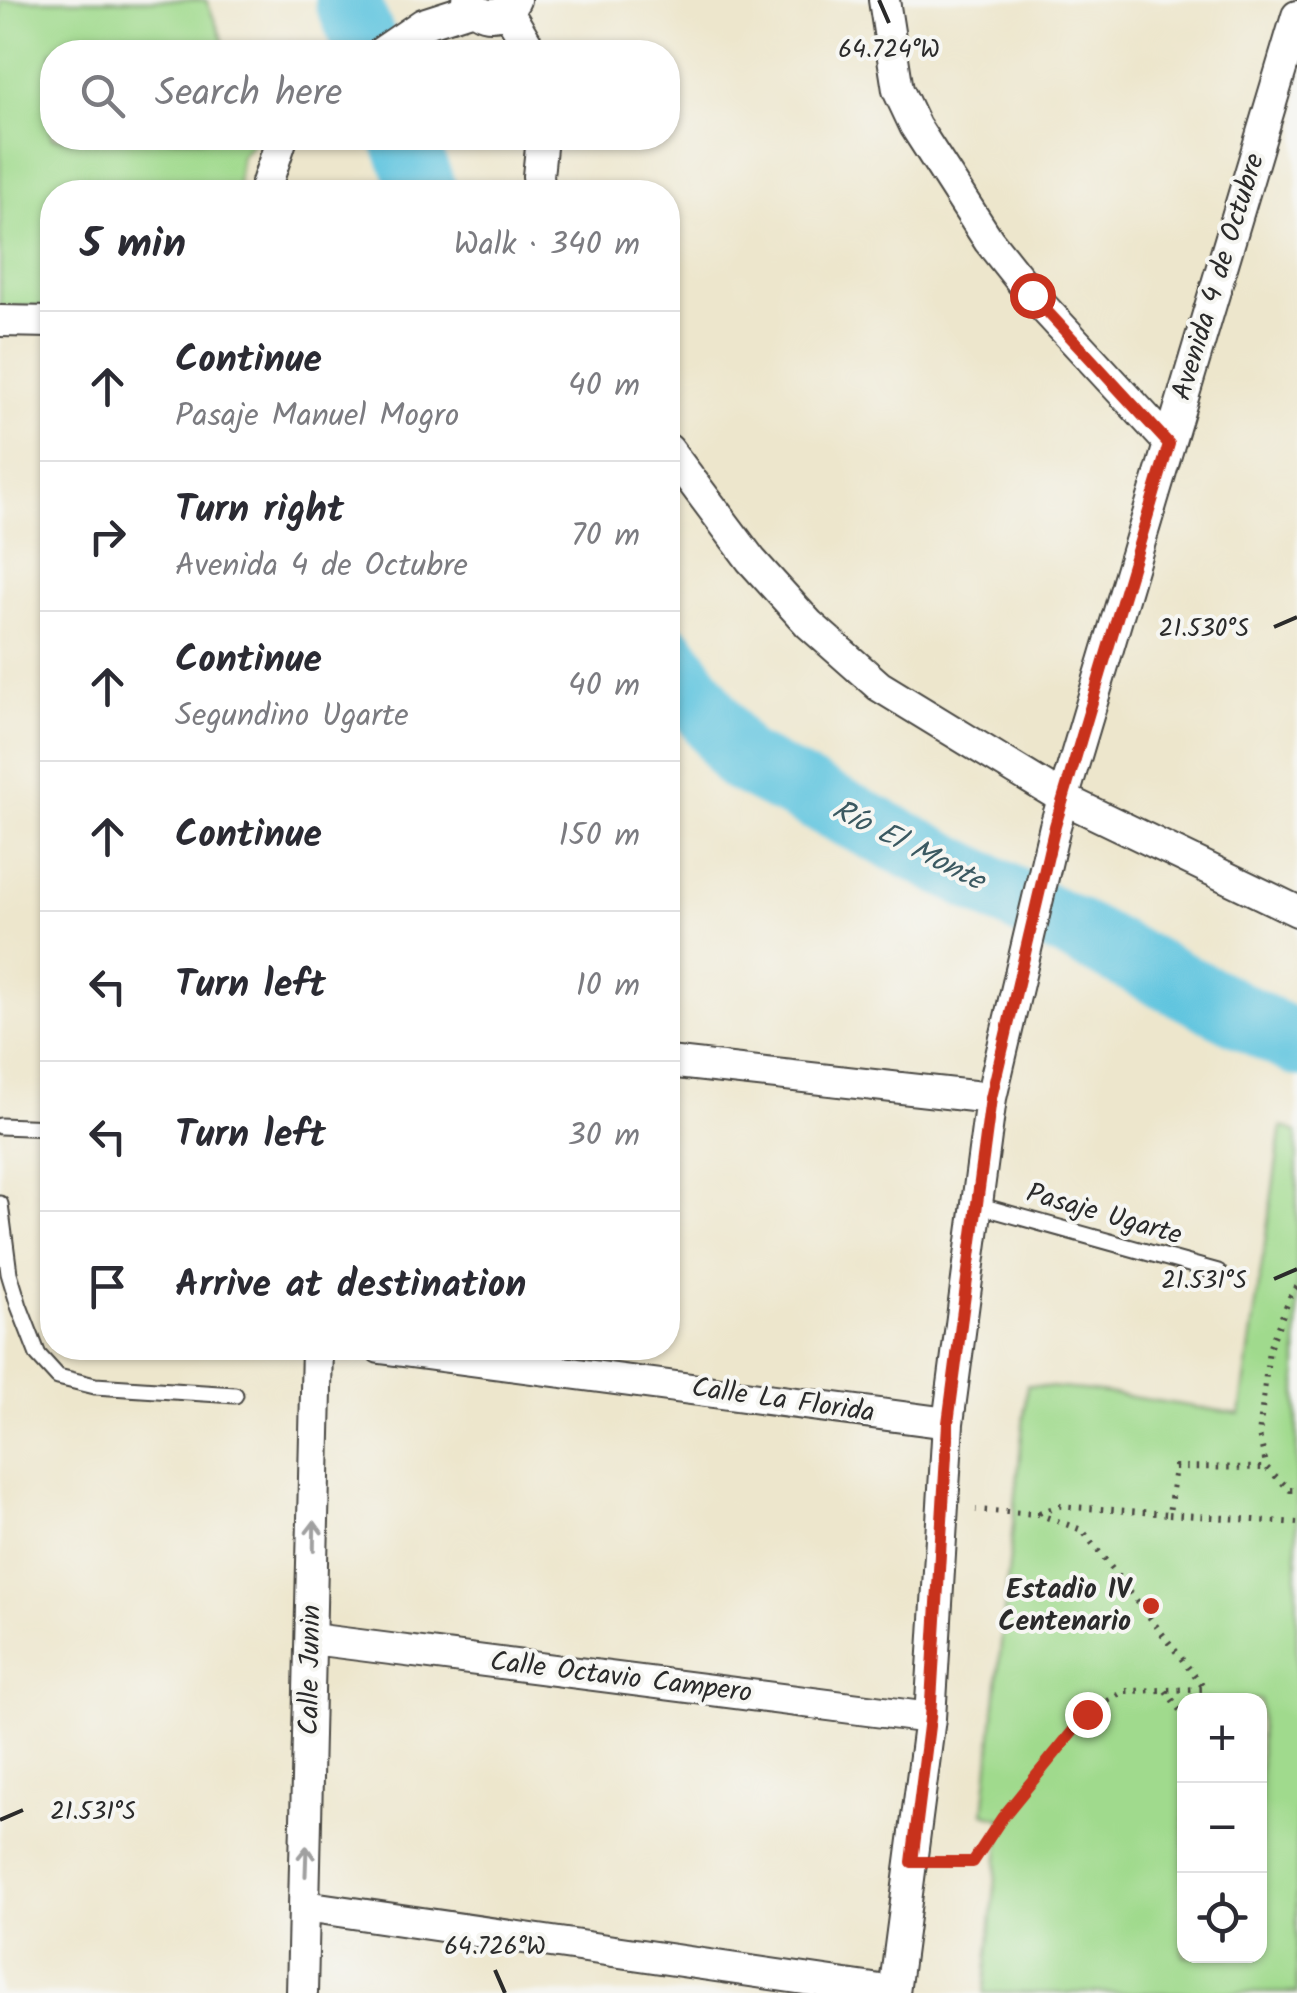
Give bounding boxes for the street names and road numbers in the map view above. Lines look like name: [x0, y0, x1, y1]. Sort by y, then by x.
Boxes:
street label: Avenida 4 de Octubre: [1160, 147, 1278, 406]
street label: Pasaje Ugarte: [1021, 1171, 1188, 1259]
street label: Calle La Florida: [689, 1366, 877, 1436]
street label: Calle Junin: [287, 1604, 335, 1736]
street label: Calle Octavio Campero: [487, 1640, 755, 1716]

